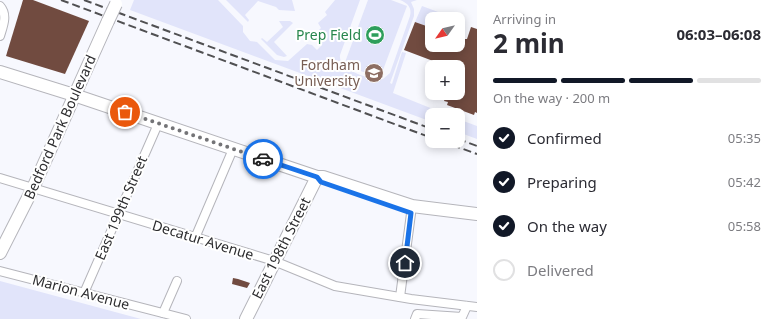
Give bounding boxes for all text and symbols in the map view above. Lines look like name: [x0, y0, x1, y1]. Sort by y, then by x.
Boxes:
text: Arriving in: [493, 10, 556, 28]
north arrow: [425, 12, 465, 52]
map controls: [425, 12, 465, 148]
sports icon: Prep Field: [364, 24, 386, 46]
text: 06:03–06:08: [676, 24, 761, 44]
place label: Prep Field: [296, 25, 361, 44]
text: 2 min: [493, 25, 565, 61]
street label: Bedford Park Boulevard: [19, 51, 100, 202]
place label: Fordham University: [294, 55, 361, 90]
button: +: [425, 60, 465, 100]
school or university icon: Fordham University: [363, 62, 385, 84]
text: On the way · 200 m: [493, 89, 610, 107]
pin: [108, 95, 142, 129]
icon: bag: [114, 101, 136, 123]
button: −: [425, 108, 465, 148]
icon: check: [493, 127, 515, 149]
text: Confirmed: [527, 128, 602, 148]
text: 05:35: [728, 129, 761, 147]
courier: [243, 139, 283, 179]
icon: car: [252, 148, 274, 170]
street label: East 199th Street: [90, 153, 151, 263]
icon: check: [493, 171, 515, 193]
text: Preparing: [527, 172, 597, 192]
text: 05:42: [728, 173, 761, 191]
street label: East 198th Street: [247, 194, 314, 302]
street label: Decatur Avenue: [150, 215, 256, 264]
icon: check: [493, 215, 515, 237]
text: On the way: [527, 216, 607, 236]
text: 05:58: [728, 217, 761, 235]
pin: [388, 246, 422, 280]
icon: home: [394, 252, 416, 274]
text: Delivered: [527, 260, 594, 280]
street label: Marion Avenue: [30, 269, 132, 314]

